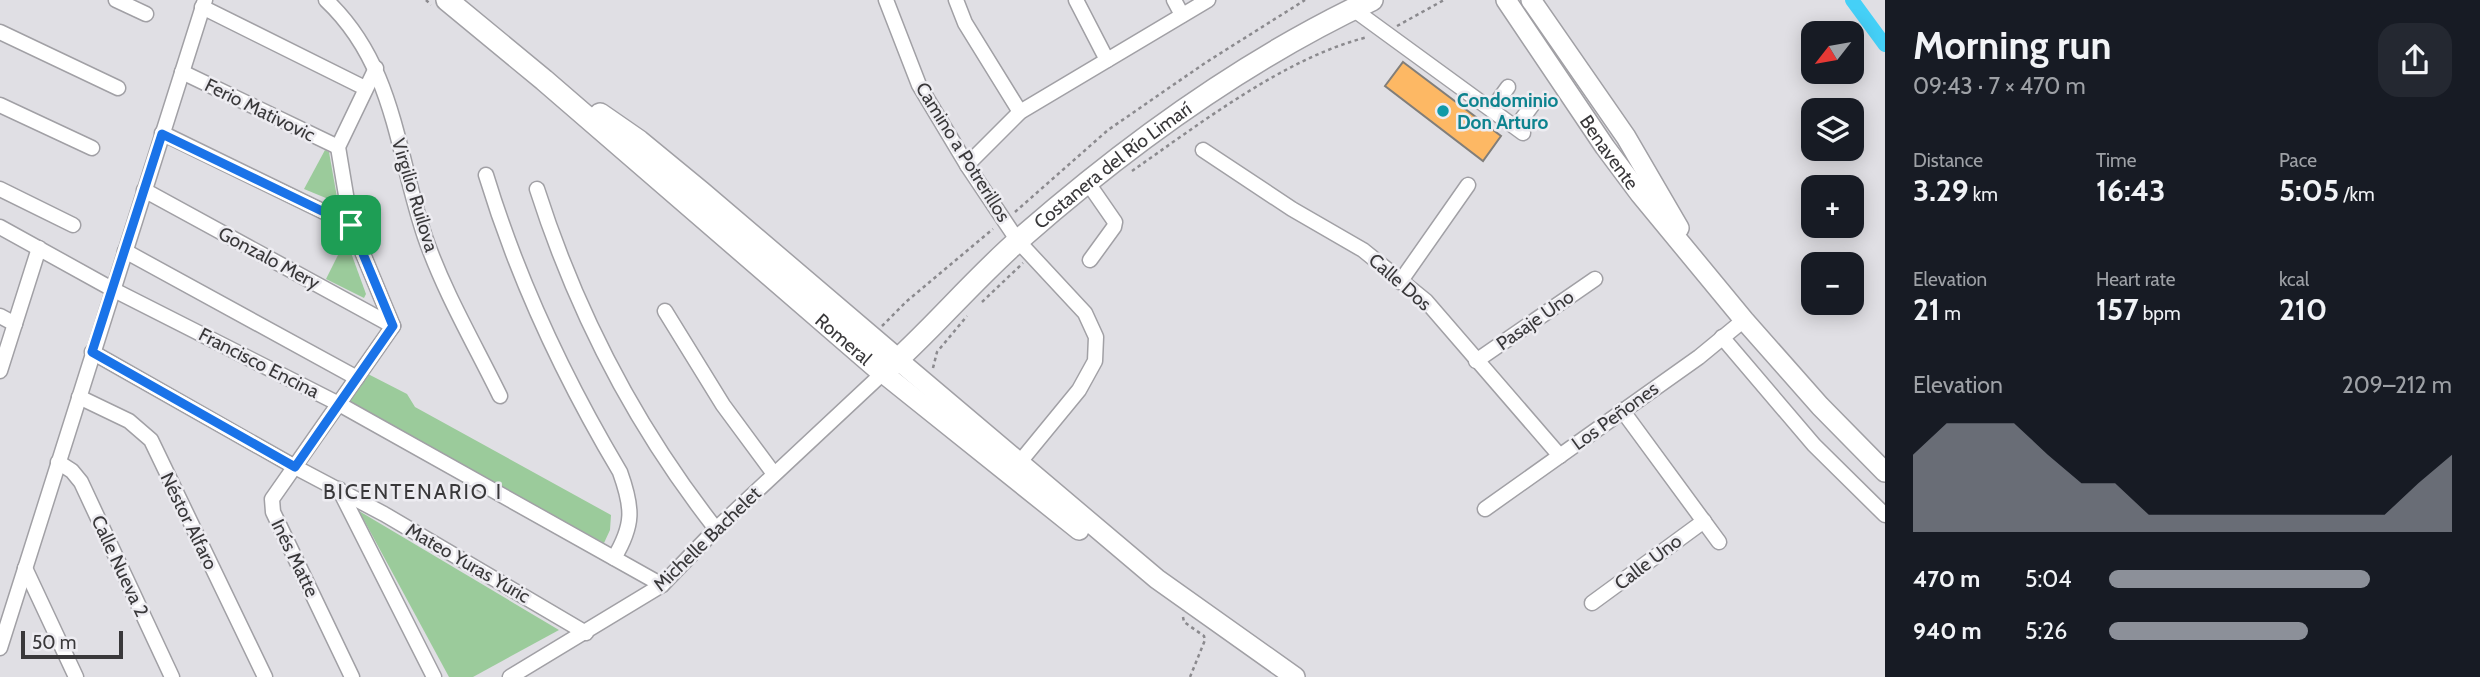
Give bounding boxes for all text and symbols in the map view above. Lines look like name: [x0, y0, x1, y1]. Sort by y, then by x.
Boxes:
north arrow: [1801, 21, 1864, 84]
map controls: [1801, 21, 1864, 315]
text: Morning run: [1913, 22, 2112, 69]
button: share: [2378, 23, 2452, 97]
text: 09:43 · 7 × 470 m: [1913, 72, 2086, 100]
street label: Ferio Mativovic: [201, 73, 319, 147]
street label: Camino a Potrerillos: [911, 78, 1015, 226]
place label: Condominio Don Arturo: [1457, 89, 1558, 134]
street label: Costanera del Río Limarí: [1029, 97, 1196, 233]
button: layers: [1801, 98, 1864, 161]
marker: Condominio Don Arturo: [1435, 103, 1451, 119]
street label: Benavente: [1575, 111, 1644, 194]
street label: Virgilio Ruilova: [387, 135, 443, 255]
text: Distance: [1913, 149, 1983, 172]
text: Time: [2096, 149, 2136, 172]
text: Pace: [2279, 149, 2317, 172]
text: 3.29: [1913, 172, 1969, 209]
text: 16:43: [2096, 172, 2165, 209]
text: 5:05: [2279, 172, 2339, 209]
button: +: [1801, 175, 1864, 238]
text: km: [1969, 183, 1998, 206]
text: /km: [2339, 183, 2375, 206]
pin: [321, 195, 381, 255]
icon: arrive: [332, 206, 370, 244]
street label: Gonzalo Mery: [214, 222, 324, 295]
street label: Calle Dos: [1364, 248, 1436, 316]
button: −: [1801, 252, 1864, 315]
text: Elevation: [1913, 268, 1987, 291]
text: Heart rate: [2096, 268, 2176, 291]
text: kcal: [2279, 268, 2309, 291]
street label: Pasaje Uno: [1492, 285, 1578, 355]
text: 21: [1913, 291, 1940, 328]
text: 157: [2096, 291, 2138, 328]
text: 210: [2279, 291, 2327, 328]
text: m: [1940, 302, 1961, 325]
text: bpm: [2138, 302, 2181, 325]
street label: Romeral: [811, 308, 877, 370]
street label: Francisco Encina: [195, 323, 323, 403]
text: Elevation: [1913, 371, 2003, 399]
text: 209–212 m: [2342, 371, 2452, 399]
street label: Los Peñones: [1567, 377, 1663, 455]
street label: Néstor Alfaro: [156, 469, 222, 573]
district label: BICENTENARIO I: [323, 479, 503, 504]
street label: Michelle Bachelet: [649, 482, 766, 596]
street label: Calle Nueva 2: [87, 512, 153, 620]
street label: Inés Matte: [266, 515, 324, 601]
street label: Mateo Yuras Yuric: [402, 518, 535, 608]
street label: Calle Uno: [1610, 529, 1686, 595]
text: 470 m: [1913, 565, 1980, 593]
text: 5:04: [2025, 565, 2072, 593]
text: 940 m: [1913, 617, 1982, 645]
text: 5:26: [2025, 617, 2067, 645]
scale bar: [21, 628, 122, 660]
text: 50 m: [32, 631, 76, 654]

